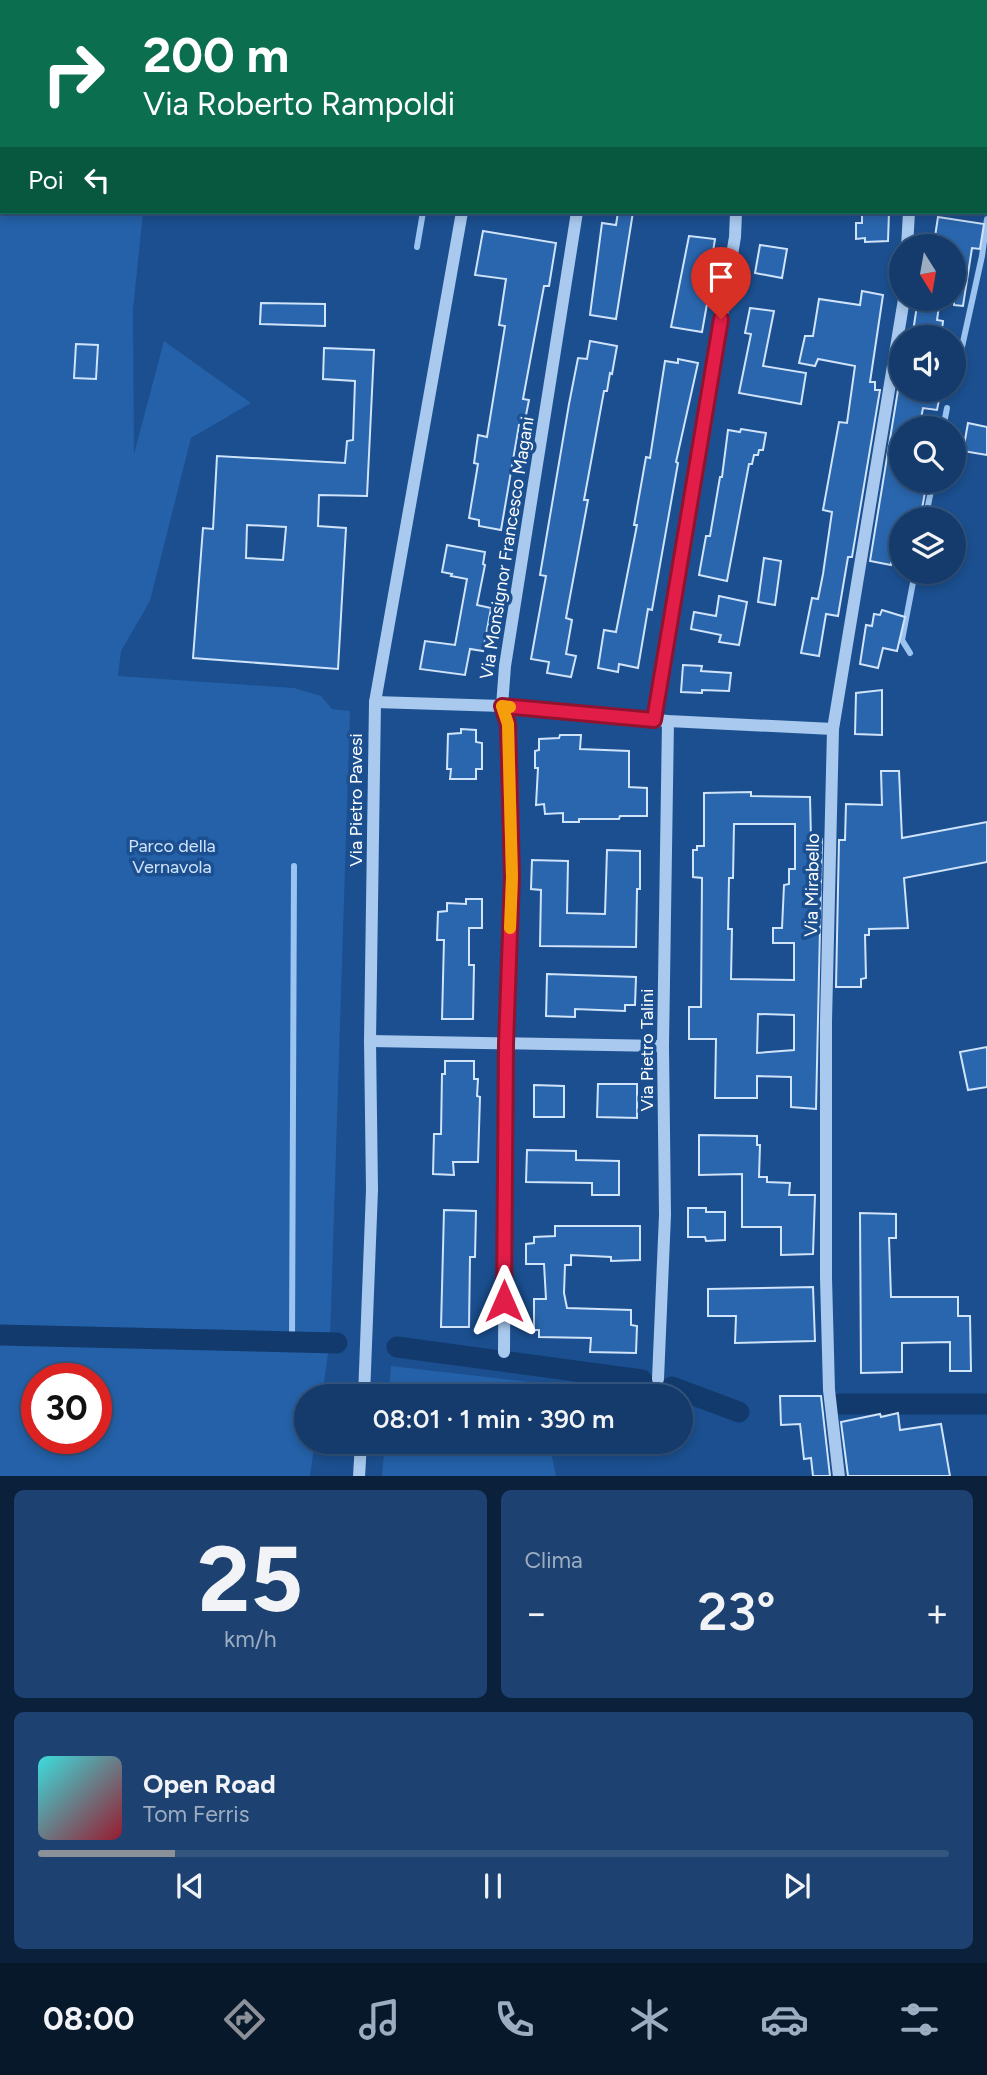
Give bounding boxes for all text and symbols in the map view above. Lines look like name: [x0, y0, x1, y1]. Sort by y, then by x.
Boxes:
text: 200 m: [143, 25, 289, 84]
icon: right: [28, 28, 119, 119]
text: Via Roberto Rampoldi: [143, 85, 455, 123]
icon: left: [78, 161, 116, 199]
text: Poi: [28, 164, 64, 196]
north arrow: [889, 234, 966, 312]
map controls: [889, 234, 966, 584]
pin: [691, 247, 751, 319]
icon: arrive: [702, 258, 740, 296]
button: sound: [889, 325, 966, 402]
street label: Via Monsignor Francesco Magani: [475, 415, 539, 681]
button: search: [889, 416, 966, 493]
button: layers: [889, 507, 966, 584]
street label: Via Pietro Pavesi: [345, 733, 367, 867]
street label: Via Mirabello: [800, 833, 824, 937]
park label: Parco della Vernavola: [128, 835, 216, 878]
street label: Via Pietro Talini: [636, 989, 658, 1111]
position arrow: [467, 1264, 541, 1338]
speed limit sign: 30: [21, 1363, 112, 1454]
text: 08:01 · 1 min · 390 m: [373, 1403, 614, 1435]
text: 25: [197, 1525, 303, 1634]
text: Clima: [525, 1546, 583, 1574]
text: 23°: [698, 1581, 776, 1643]
text: −: [525, 1590, 548, 1636]
text: +: [925, 1590, 949, 1636]
text: km/h: [224, 1625, 277, 1653]
text: Open Road: [143, 1768, 276, 1800]
text: Tom Ferris: [143, 1800, 249, 1828]
icon: previous: [171, 1867, 209, 1905]
icon: pause: [474, 1867, 512, 1905]
icon: next: [778, 1867, 816, 1905]
icon: directions: [220, 1995, 269, 2044]
icon: music: [355, 1995, 404, 2044]
icon: phone: [490, 1995, 539, 2044]
icon: climate: [625, 1995, 674, 2044]
icon: car: [760, 1995, 809, 2044]
icon: filters: [895, 1995, 944, 2044]
text: 08:00: [43, 2000, 134, 2038]

